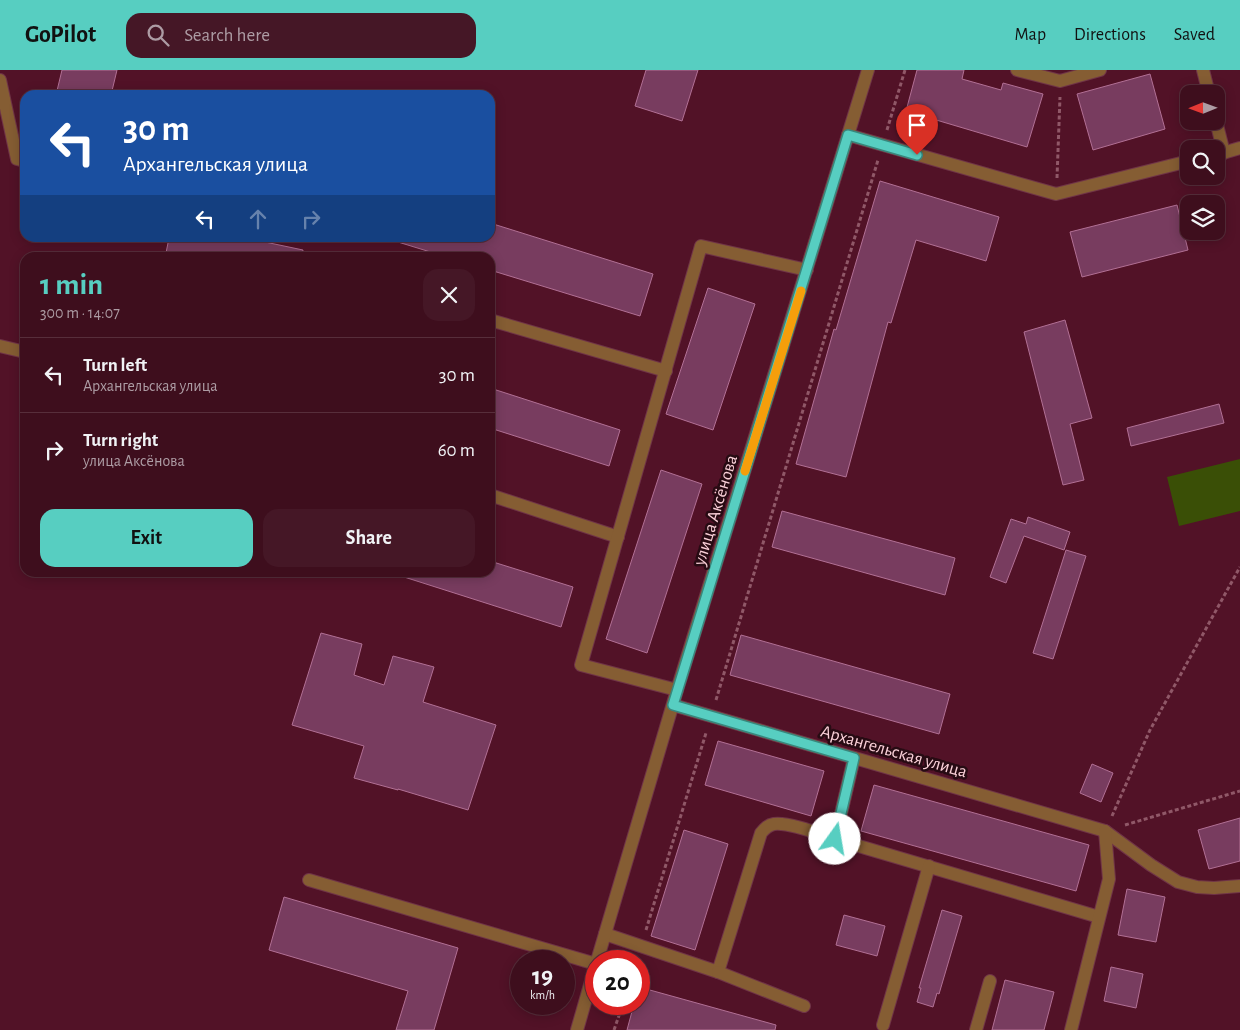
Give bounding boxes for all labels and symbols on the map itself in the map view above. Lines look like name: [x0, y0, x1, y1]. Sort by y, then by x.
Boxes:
north arrow: [1180, 85, 1225, 130]
pin: [896, 104, 938, 155]
street label: улица Аксёнова: [690, 453, 741, 569]
street label: Архангельская улица: [818, 722, 969, 781]
position arrow: [808, 812, 860, 864]
speed limit sign: 20: [585, 950, 650, 1015]

